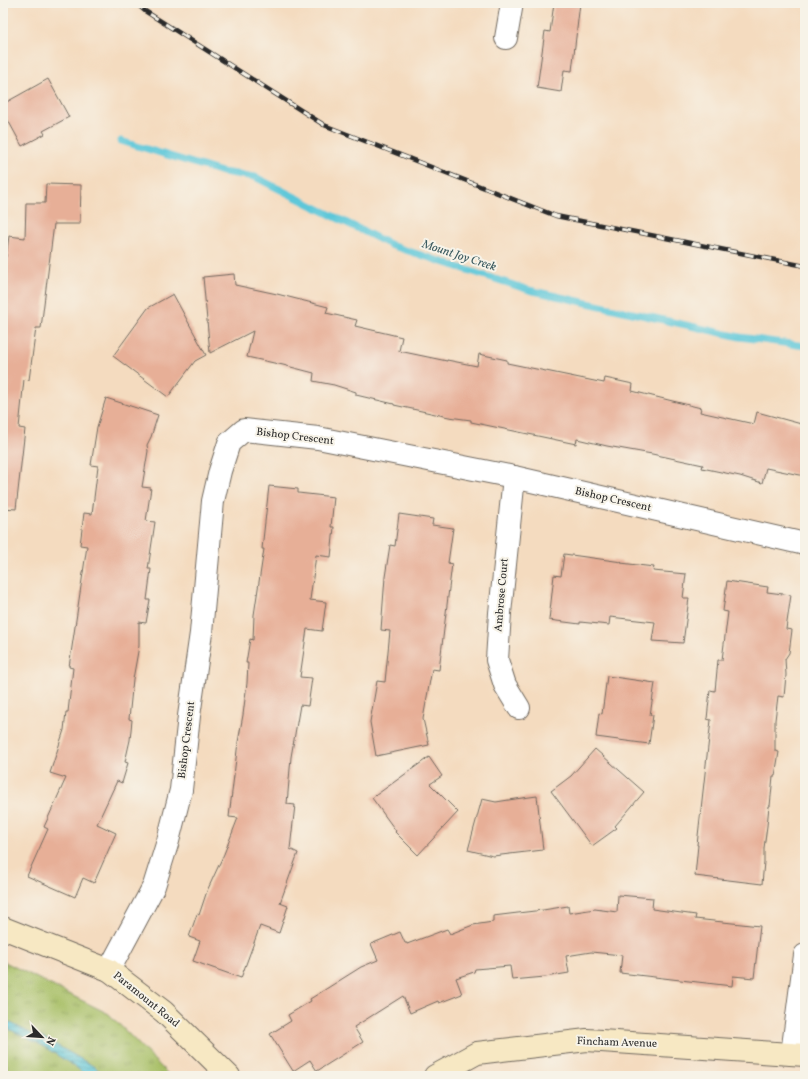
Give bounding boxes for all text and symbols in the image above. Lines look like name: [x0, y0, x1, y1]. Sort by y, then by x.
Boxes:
water label: Mount Joy Creek: [419, 236, 499, 276]
street label: Bishop Crescent: [255, 425, 335, 449]
street label: Bishop Crescent: [573, 484, 653, 516]
street label: Ambrose Court: [491, 557, 513, 632]
street label: Bishop Crescent: [175, 700, 199, 780]
street label: Paramount Road: [110, 969, 182, 1031]
north arrow: [22, 1017, 62, 1057]
text: N: [41, 1034, 58, 1047]
street label: Fincham Avenue: [577, 1034, 657, 1052]

